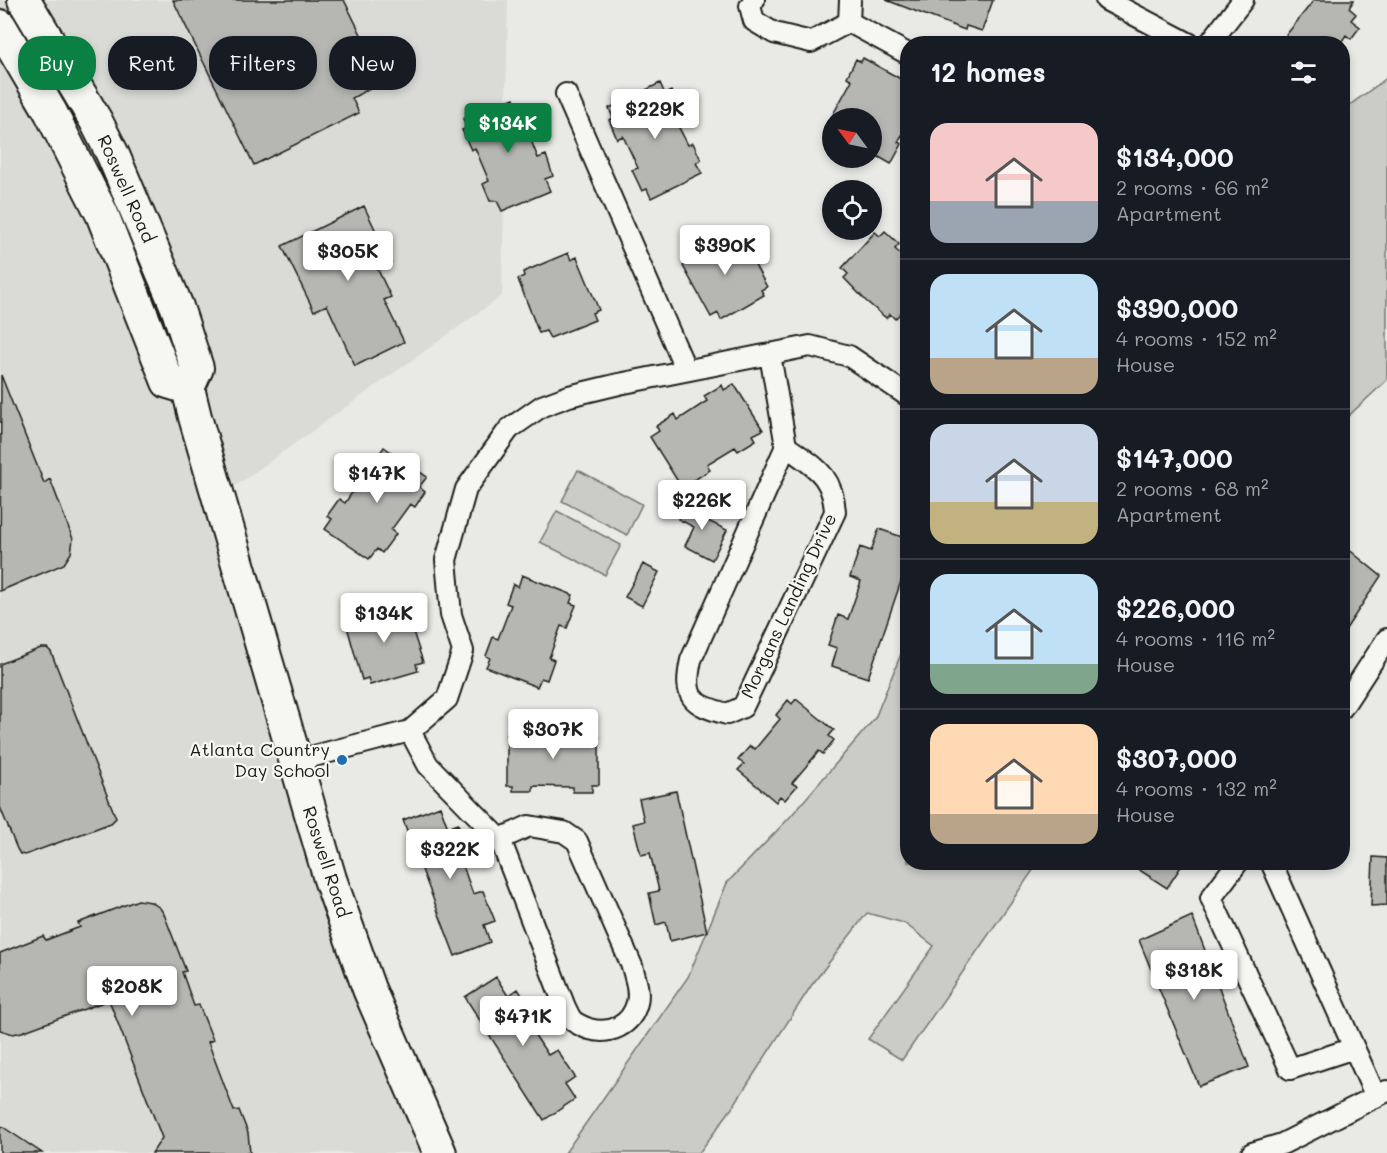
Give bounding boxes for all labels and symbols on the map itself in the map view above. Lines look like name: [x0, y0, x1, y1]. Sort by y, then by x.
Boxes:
pin: $229K: [613, 89, 697, 140]
pin: $134K: [466, 103, 550, 154]
north arrow: [822, 108, 882, 168]
street label: Roswell Road: [92, 131, 161, 246]
pin: $390K: [683, 225, 767, 276]
pin: $305K: [306, 231, 390, 282]
pin: $147K: [335, 453, 419, 504]
pin: $226K: [660, 480, 744, 531]
street label: Morgans Landing Drive: [735, 509, 842, 702]
pin: $134K: [342, 593, 426, 644]
pin: $307K: [511, 709, 595, 760]
place label: Atlanta Country Day School: [189, 737, 330, 782]
marker: Atlanta Country Day School: [335, 753, 349, 767]
street label: Roswell Road: [298, 803, 356, 920]
pin: $322K: [408, 829, 492, 880]
pin: $318K: [1152, 950, 1236, 1001]
pin: $208K: [90, 966, 174, 1017]
pin: $471K: [481, 996, 565, 1047]

